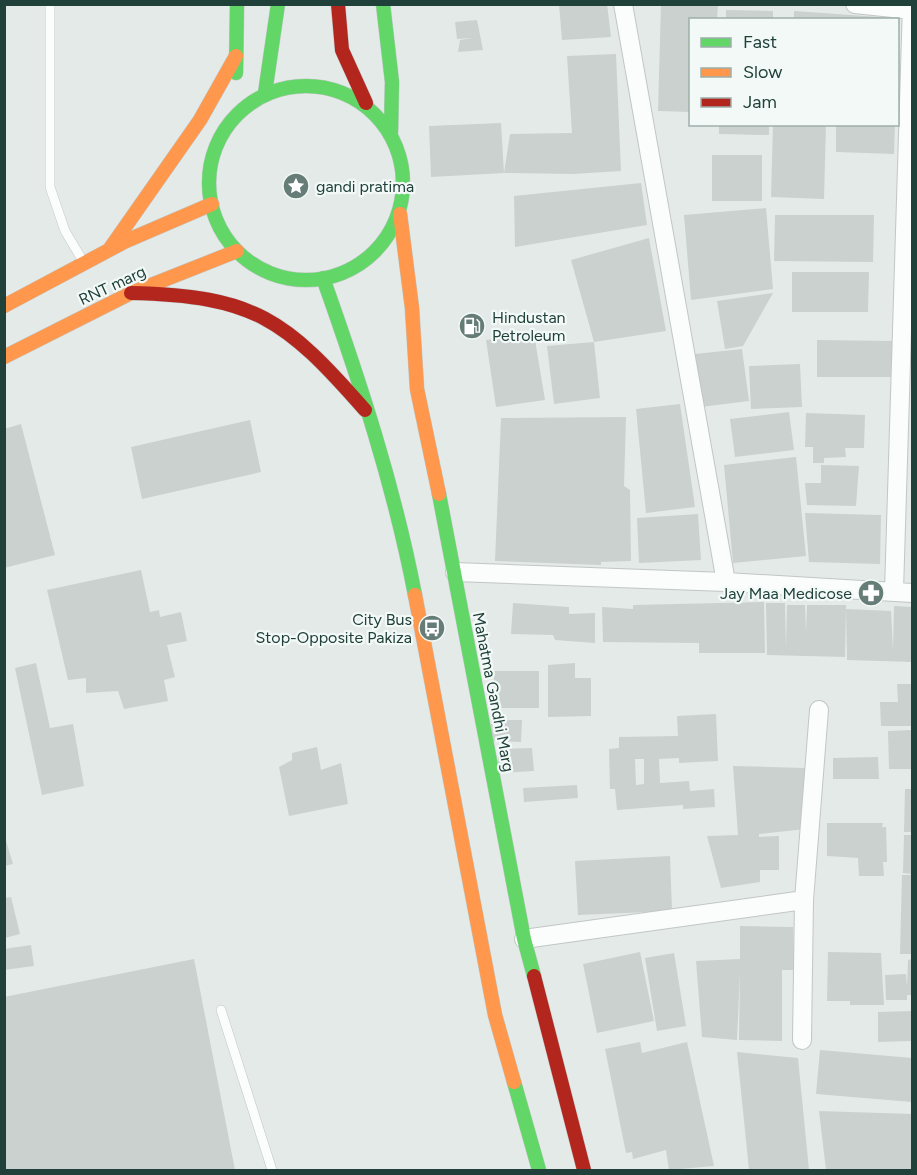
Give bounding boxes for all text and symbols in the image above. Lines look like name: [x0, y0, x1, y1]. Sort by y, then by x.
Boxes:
legend: [689, 18, 899, 126]
text: Fast: [743, 31, 777, 53]
text: Slow: [743, 61, 782, 83]
text: Jam: [743, 91, 777, 113]
place icon: gandi pratima: [281, 171, 311, 201]
place label: gandi pratima: [316, 177, 414, 196]
street label: RNT marg: [76, 262, 149, 309]
place label: Hindustan Petroleum: [492, 308, 566, 345]
fuel station icon: Hindustan Petroleum: [457, 311, 487, 341]
pharmacy icon: Jay Maa Medicose: [856, 578, 886, 608]
place label: Jay Maa Medicose: [720, 584, 852, 603]
place label: City Bus Stop-Opposite Pakiza: [256, 610, 412, 647]
street label: Mahatma Gandhi Marg: [469, 611, 518, 774]
bus stop icon: City Bus Stop-Opposite Pakiza: [417, 613, 447, 643]

